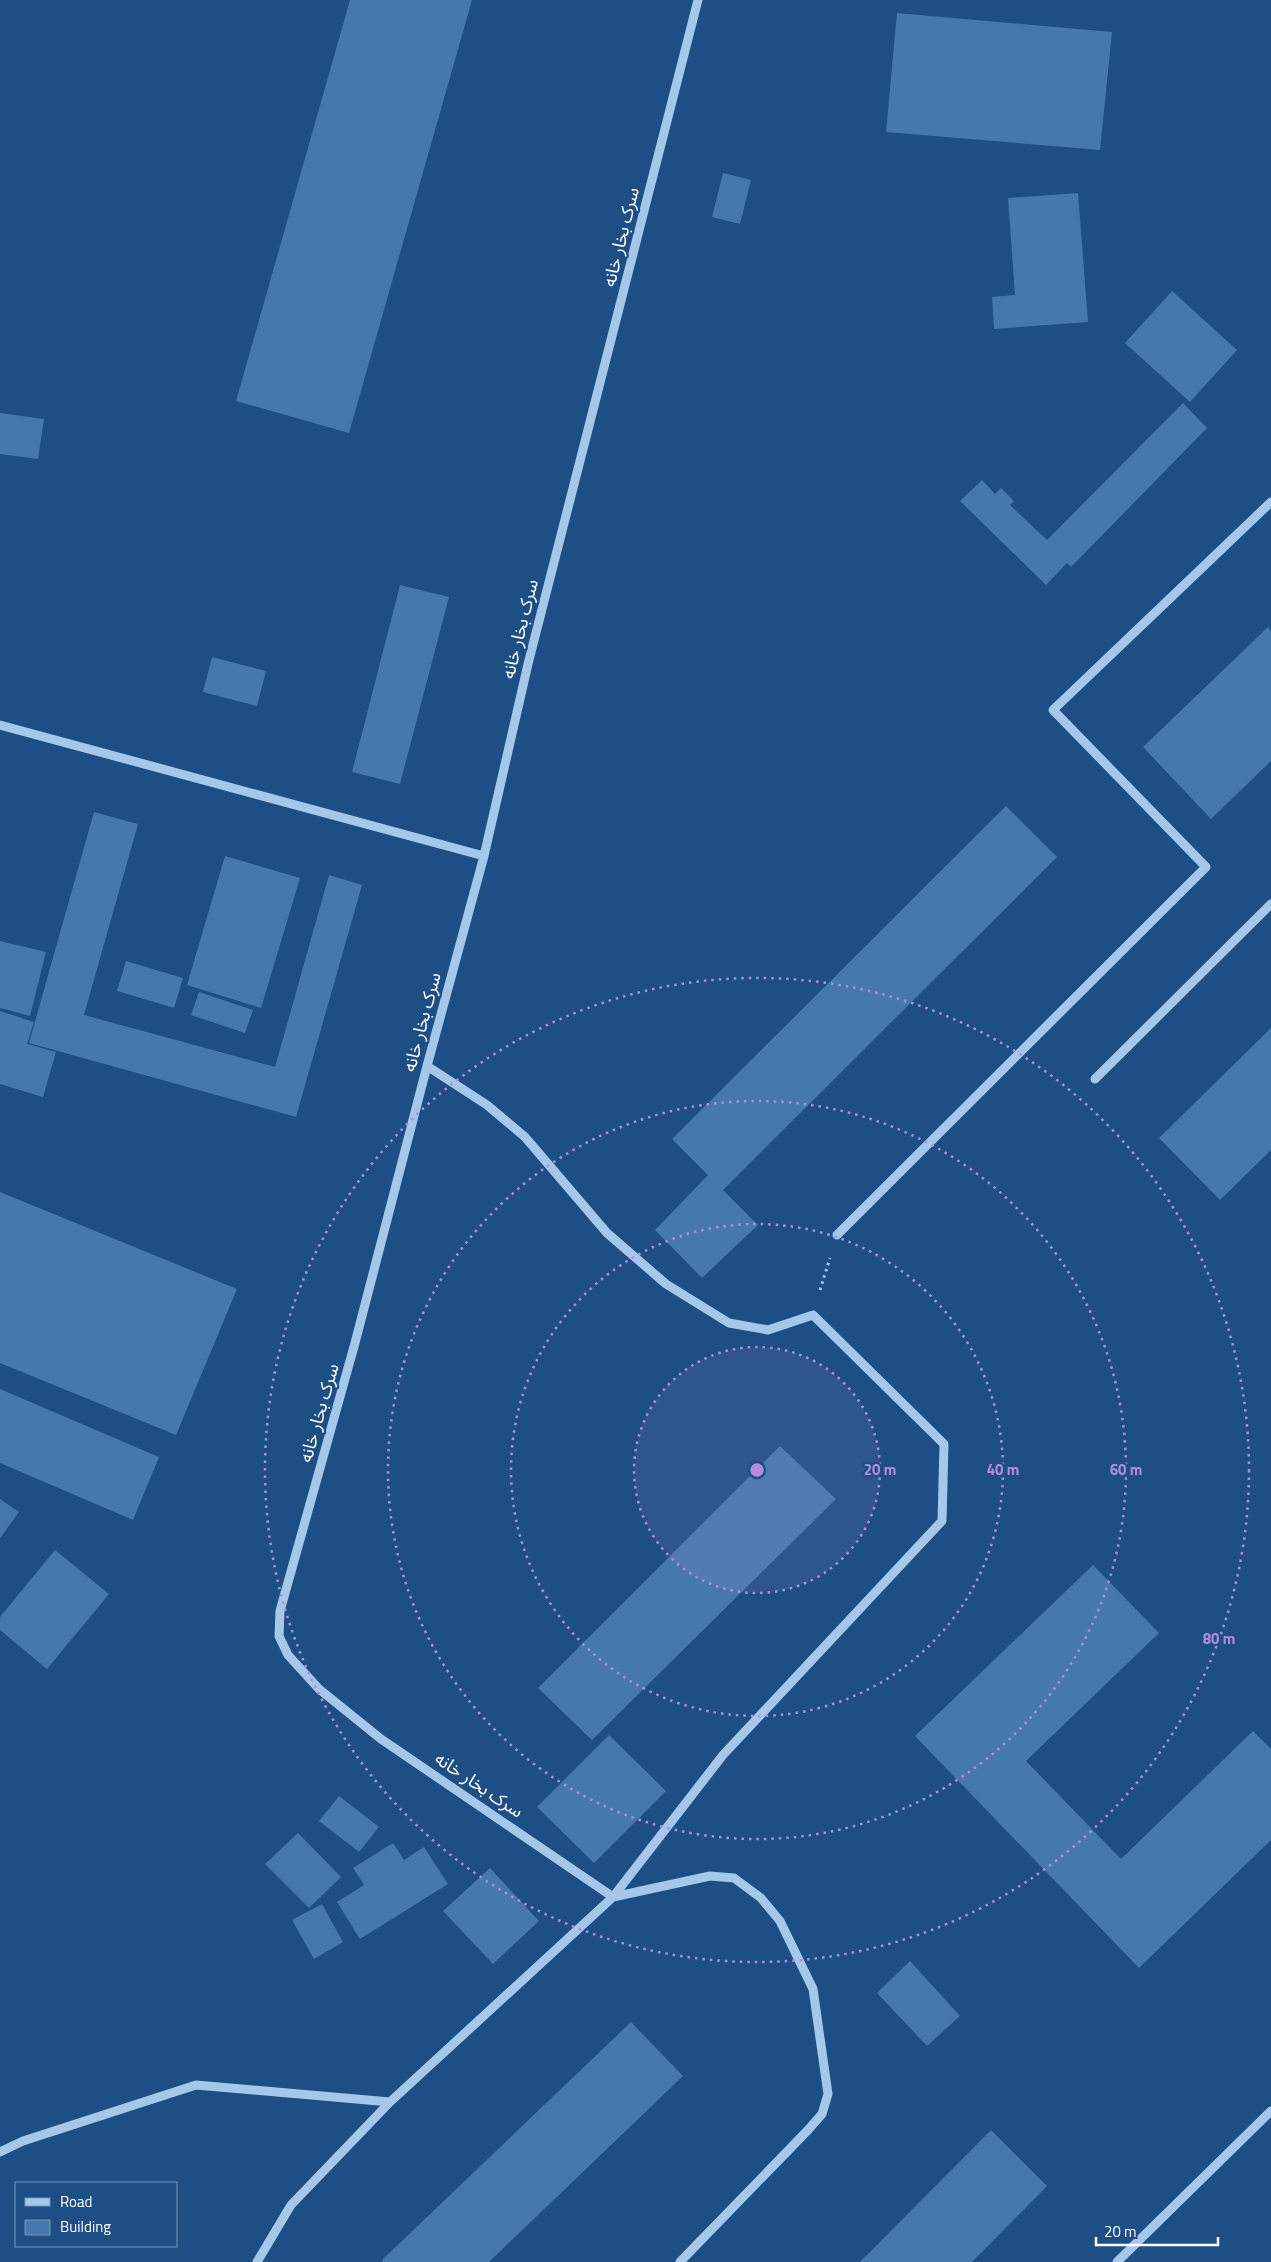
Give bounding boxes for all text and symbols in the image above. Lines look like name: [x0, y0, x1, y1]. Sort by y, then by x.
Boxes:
street label: سرک بخار خانه: [595, 184, 646, 290]
street label: سرک بخار خانه: [494, 576, 545, 682]
street label: سرک بخار خانه: [395, 969, 448, 1075]
street label: سرک بخار خانه: [292, 1360, 346, 1466]
text: 20 m: [864, 1458, 896, 1481]
text: 40 m: [987, 1458, 1019, 1481]
text: 60 m: [1110, 1458, 1142, 1481]
centre of rings: [748, 1461, 766, 1479]
text: 80 m: [1203, 1627, 1235, 1650]
street label: سرک بخار خانه: [430, 1745, 529, 1824]
legend: [15, 2182, 178, 2247]
text: Road: [60, 2190, 92, 2213]
scale bar: [1096, 2214, 1218, 2246]
text: Building: [60, 2215, 111, 2238]
text: 20 m: [1104, 2220, 1137, 2243]

